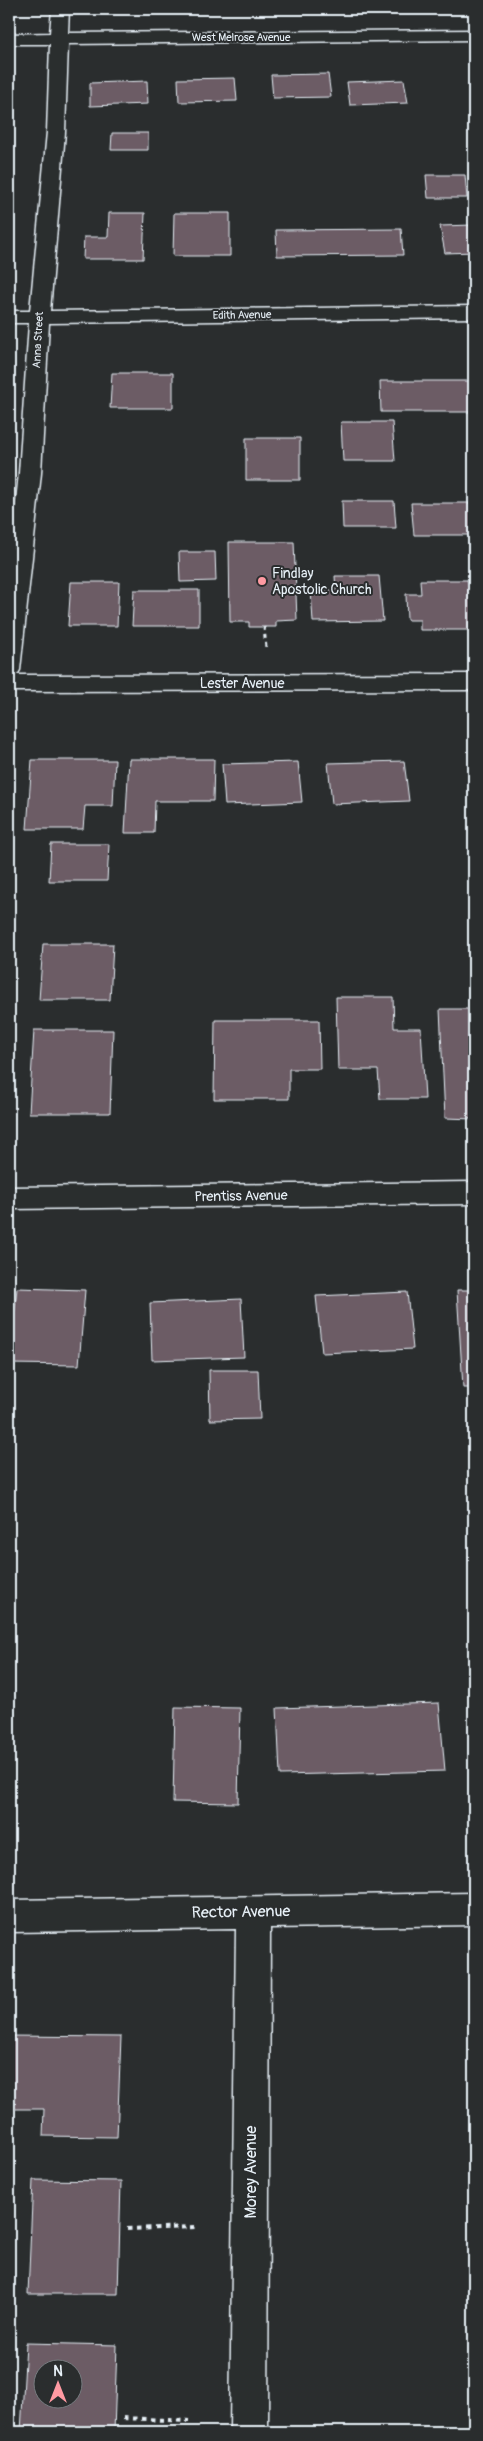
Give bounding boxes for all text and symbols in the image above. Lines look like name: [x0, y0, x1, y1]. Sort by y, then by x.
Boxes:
street label: West Melrose Avenue: [192, 31, 291, 44]
street label: Edith Avenue: [212, 308, 272, 322]
street label: Anna Street: [30, 311, 46, 369]
place label: Findlay Apostolic Church: [272, 565, 372, 598]
marker: Findlay Apostolic Church: [256, 575, 268, 587]
street label: Lester Avenue: [200, 675, 284, 692]
street label: Prentiss Avenue: [194, 1187, 288, 1205]
street label: Rector Avenue: [191, 1901, 291, 1923]
street label: Morey Avenue: [241, 2125, 261, 2218]
north arrow: [32, 2358, 82, 2408]
text: N: [53, 2363, 63, 2380]

